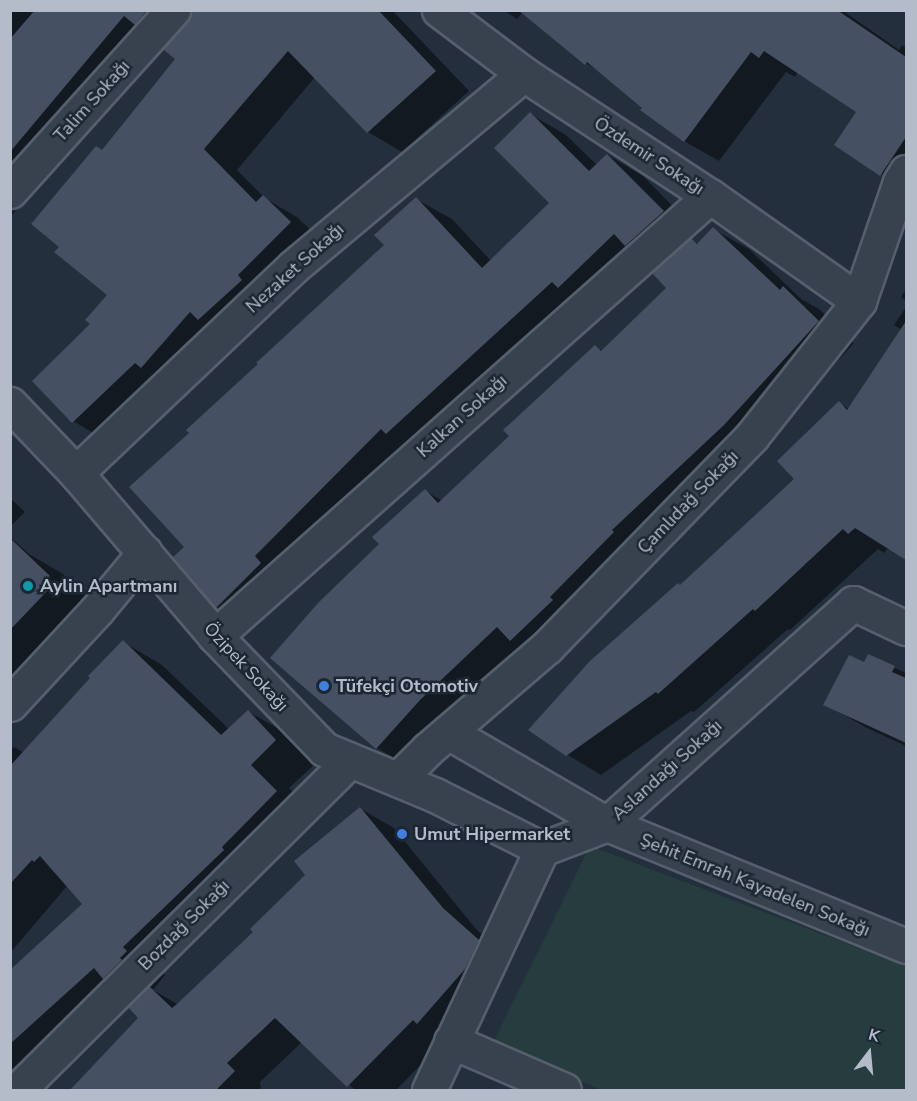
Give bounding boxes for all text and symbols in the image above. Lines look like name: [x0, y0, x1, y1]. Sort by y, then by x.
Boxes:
street label: Talim Sokağı: [50, 56, 134, 146]
street label: Özdemir Sokağı: [590, 112, 708, 200]
street label: Nezaket Sokağı: [242, 218, 348, 318]
street label: Kalkan Sokağı: [413, 370, 511, 462]
street label: Çamlıdağ Sokağı: [633, 446, 743, 558]
place label: Aylin Apartmanı: [40, 575, 177, 597]
marker: Aylin Apartmanı: [21, 579, 35, 593]
street label: Özipek Sokağı: [199, 618, 293, 716]
place label: Tüfekçi Otomotiv: [336, 675, 478, 697]
marker: Tüfekçi Otomotiv: [317, 679, 331, 693]
street label: Aslandağı Sokağı: [608, 715, 726, 825]
place label: Umut Hipermarket: [414, 823, 570, 845]
marker: Umut Hipermarket: [395, 827, 409, 841]
street label: Şehit Emrah Kayadelen Sokağı: [637, 829, 873, 941]
street label: Bozdağ Sokağı: [134, 875, 234, 975]
north arrow: [839, 1023, 899, 1083]
text: K: [866, 1024, 882, 1048]

